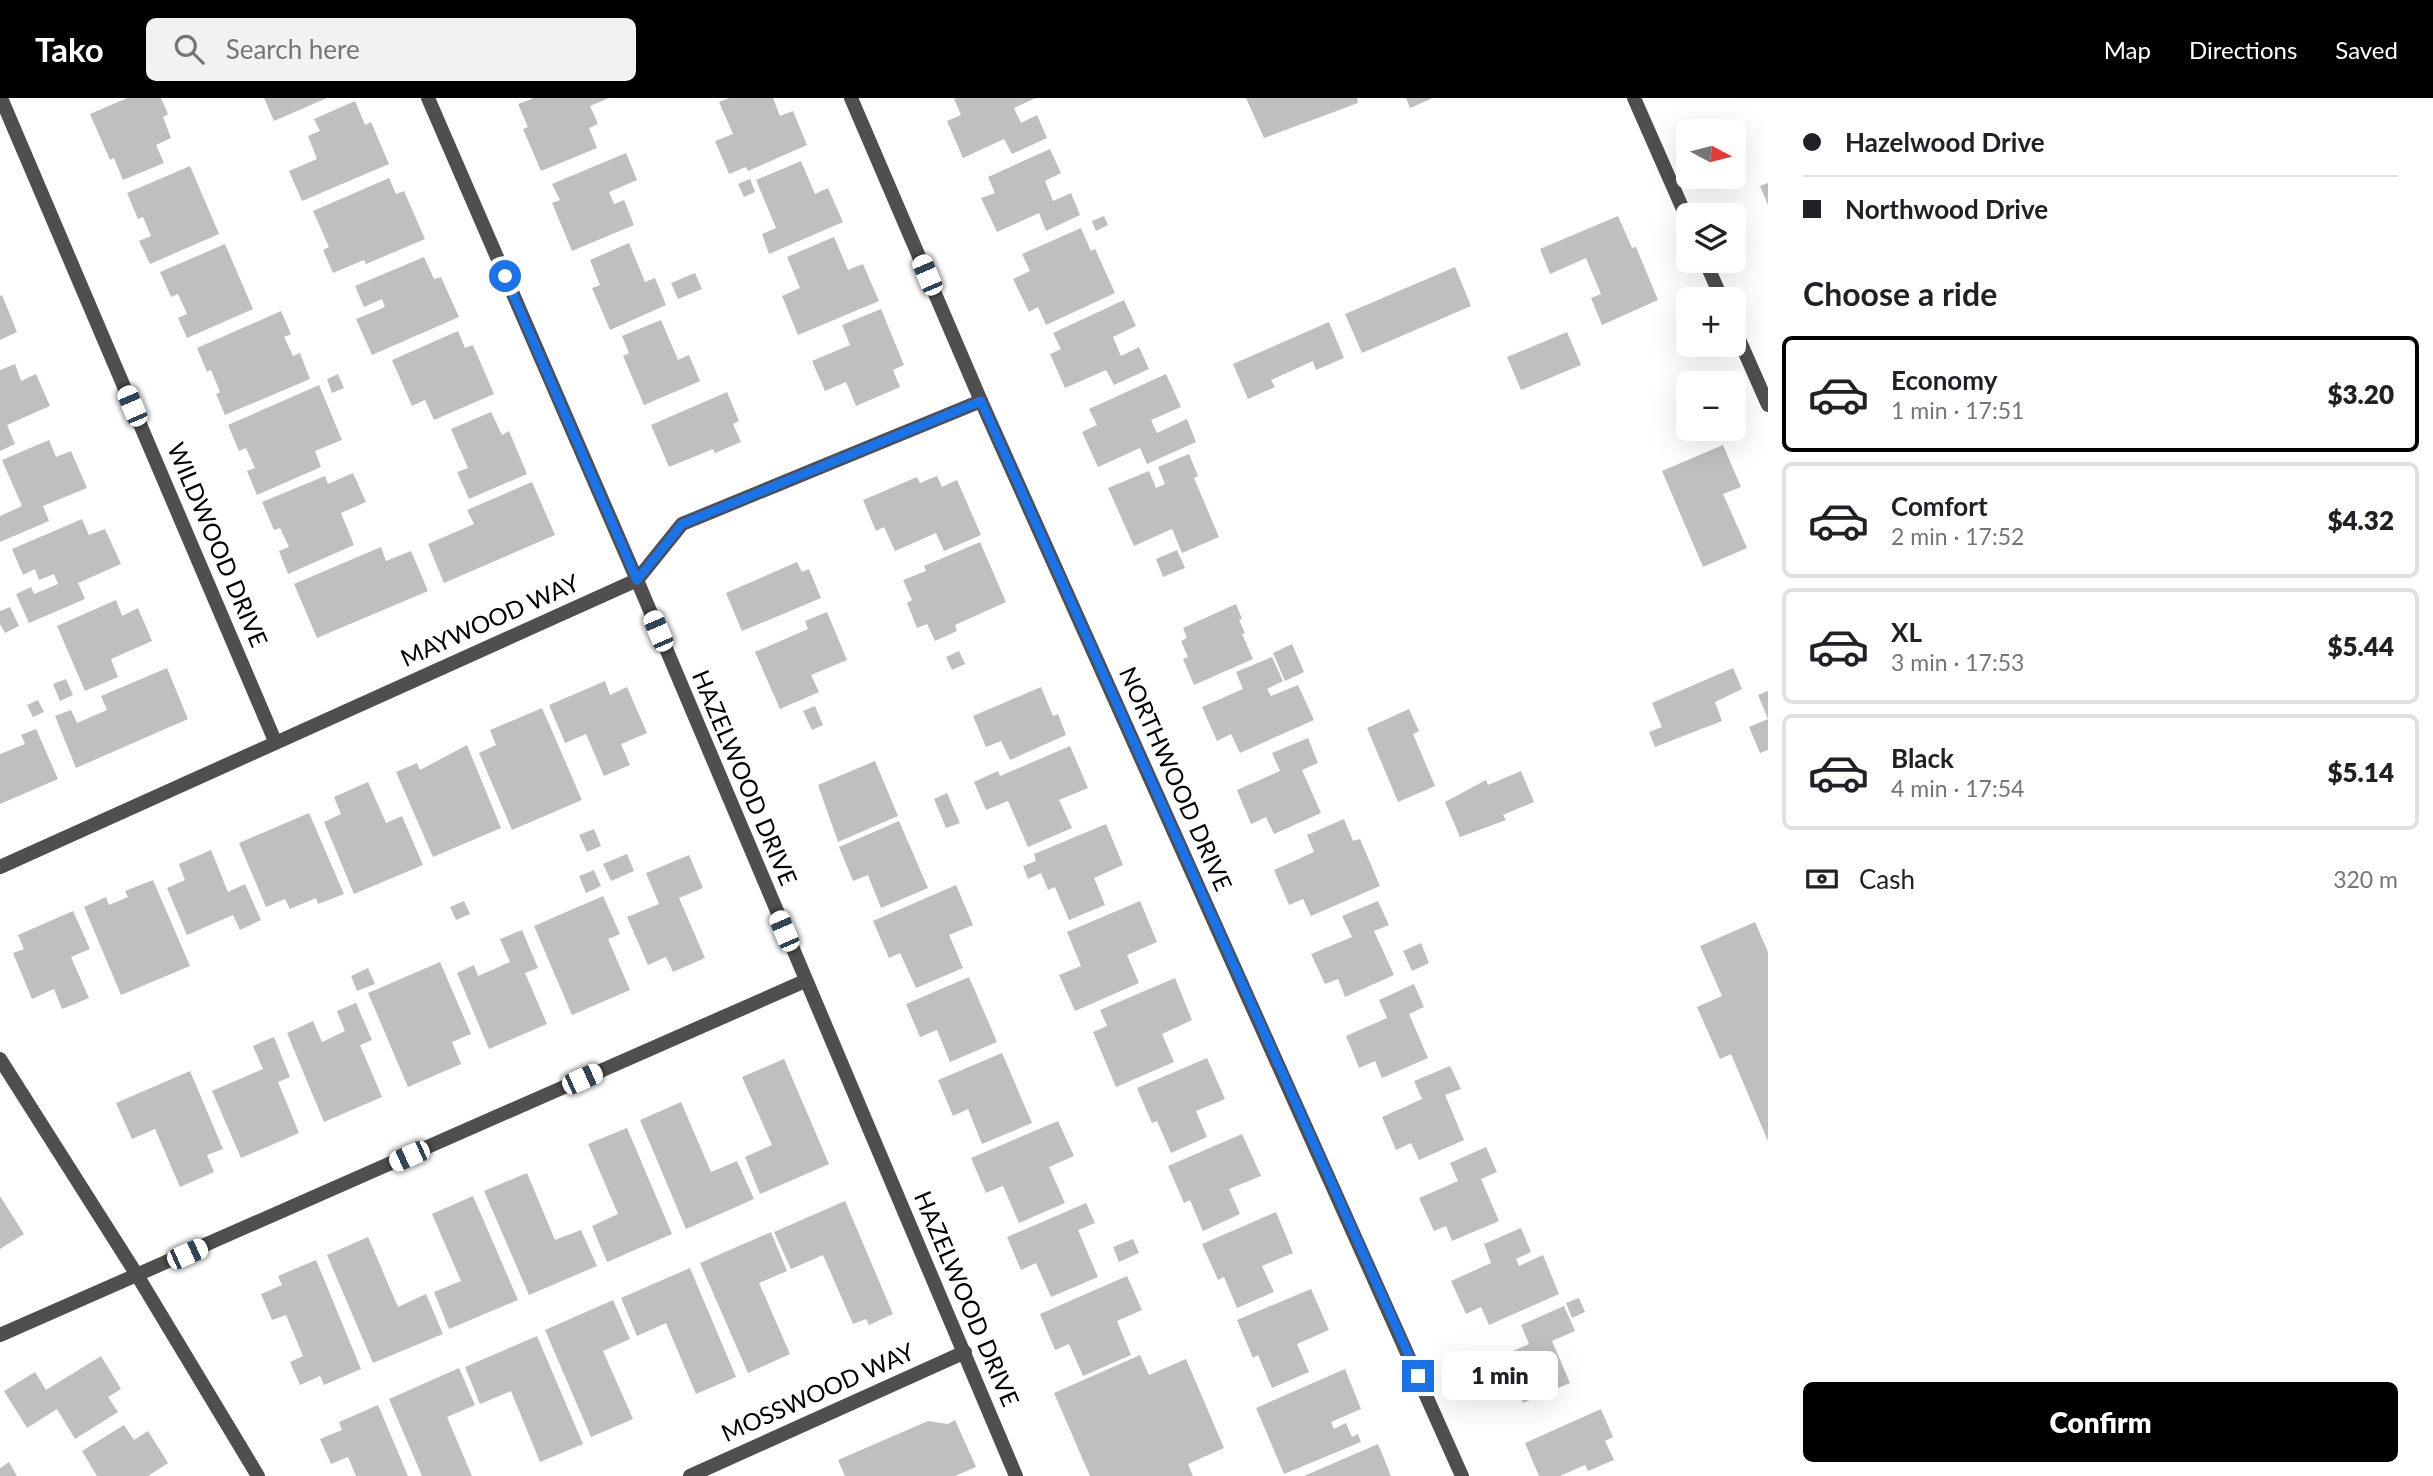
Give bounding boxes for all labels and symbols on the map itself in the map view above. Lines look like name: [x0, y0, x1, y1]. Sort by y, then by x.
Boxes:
north arrow: [1676, 119, 1746, 189]
car: [910, 252, 945, 298]
route start: [489, 260, 521, 292]
car: [115, 383, 150, 429]
street label: WILDWOOD DRIVE: [162, 438, 275, 651]
street label: MAYWOOD WAY: [396, 567, 583, 672]
car: [641, 608, 676, 654]
street label: NORTHWOOD DRIVE: [1114, 662, 1239, 895]
street label: HAZELWOOD DRIVE: [687, 665, 804, 889]
car: [767, 908, 802, 954]
car: [559, 1061, 606, 1097]
car: [386, 1138, 433, 1174]
street label: HAZELWOOD DRIVE: [909, 1186, 1026, 1410]
car: [164, 1236, 211, 1272]
street label: MOSSWOOD WAY: [717, 1336, 918, 1447]
callout: 1 min: [1442, 1352, 1558, 1400]
route end: [1402, 1360, 1434, 1392]

